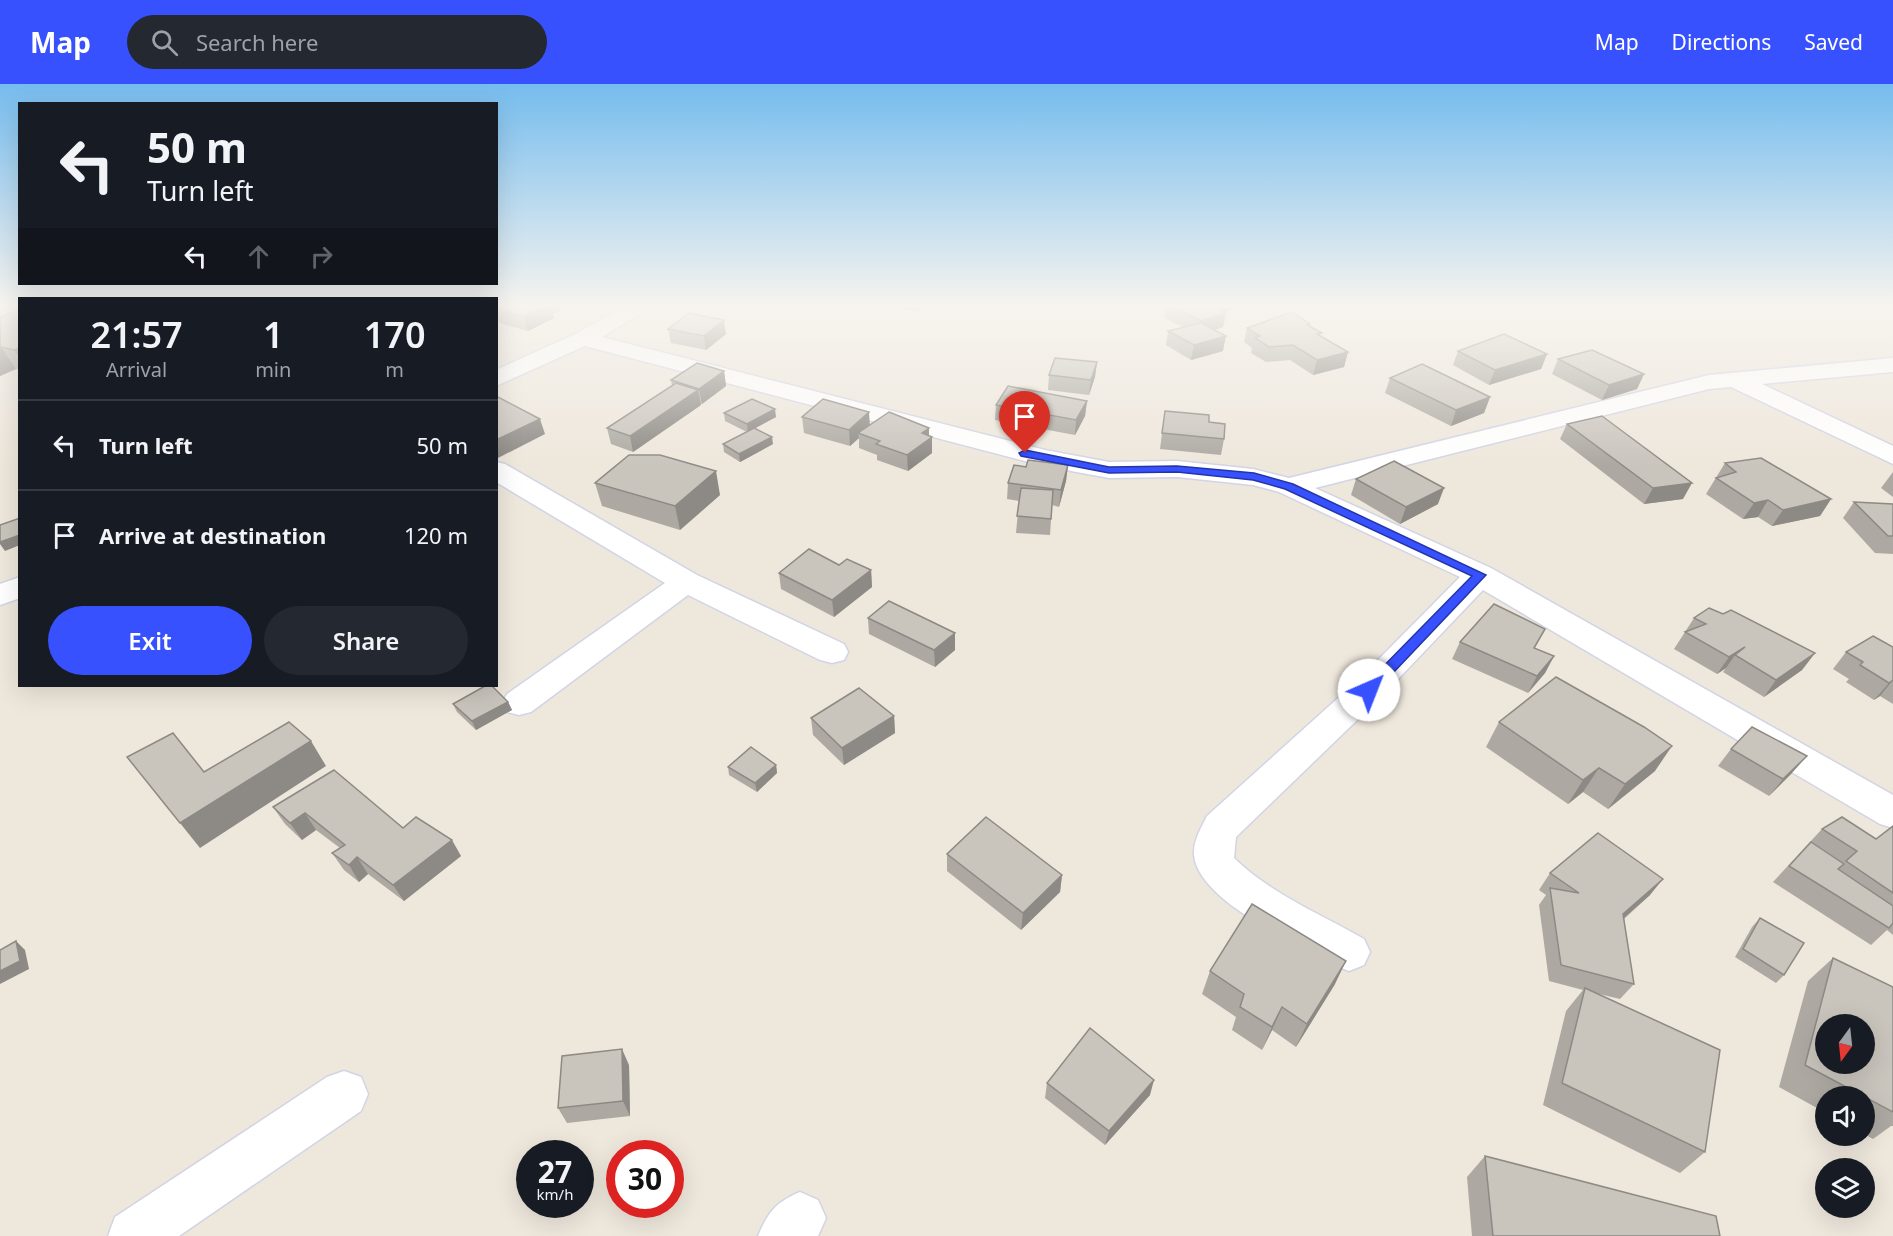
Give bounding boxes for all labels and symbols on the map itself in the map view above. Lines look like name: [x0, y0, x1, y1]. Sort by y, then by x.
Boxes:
pin: [999, 391, 1050, 453]
position arrow: [1337, 658, 1401, 722]
north arrow: [1815, 1014, 1875, 1074]
speed limit sign: 30: [606, 1140, 684, 1218]

